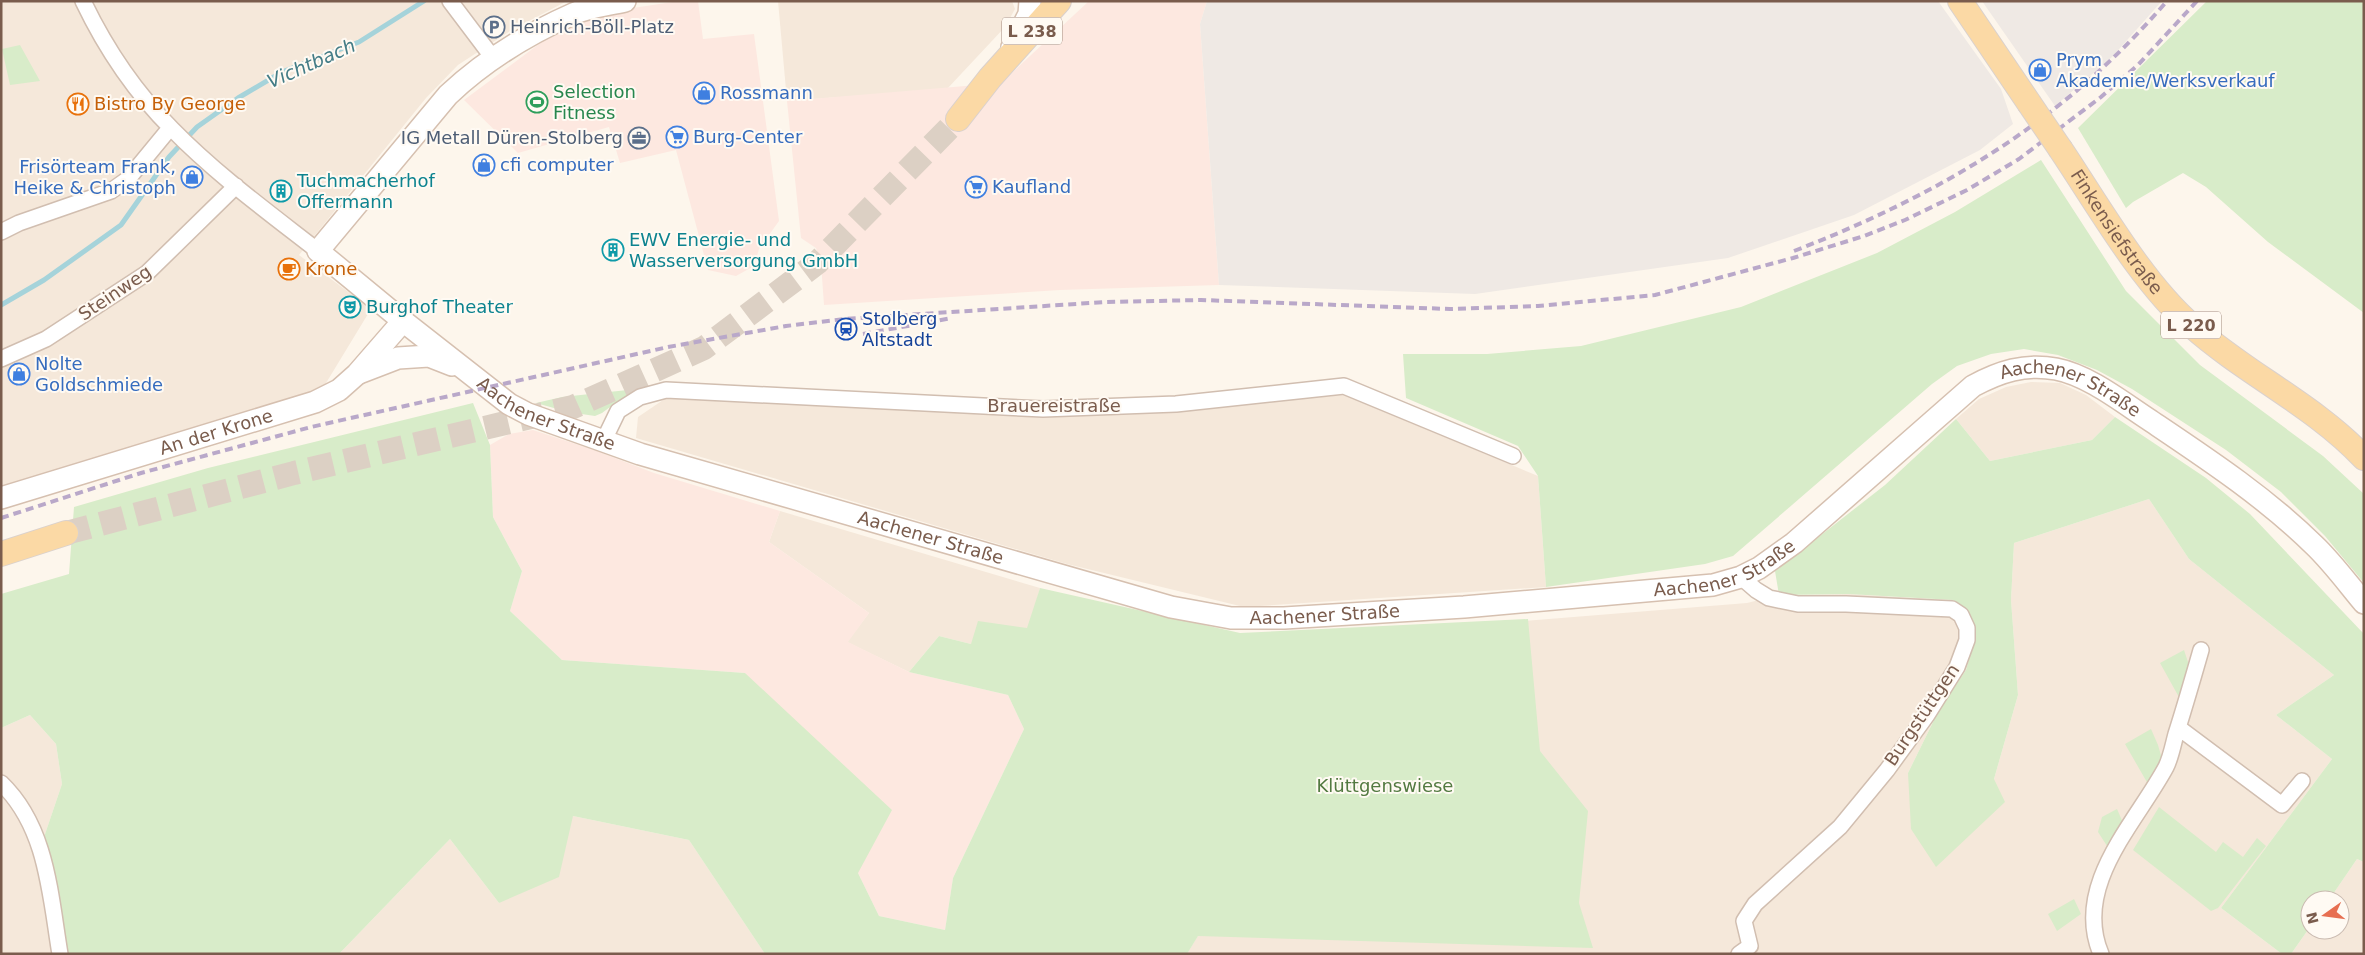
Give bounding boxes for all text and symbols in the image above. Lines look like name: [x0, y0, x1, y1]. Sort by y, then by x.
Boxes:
parking icon: Heinrich-Böll-Platz: [482, 15, 506, 39]
place label: Heinrich-Böll-Platz: [510, 16, 674, 37]
road number: L 238: [1002, 18, 1062, 44]
water label: Vichtbach: [263, 34, 359, 92]
place label: Prym Akademie/Werksverkauf: [2056, 49, 2275, 91]
shop icon: Prym Akademie/Werksverkauf: [2028, 58, 2052, 82]
place label: Selection Fitness: [553, 81, 636, 123]
shop icon: Rossmann: [692, 81, 716, 105]
place label: Rossmann: [720, 82, 813, 103]
sports icon: Selection Fitness: [525, 90, 549, 114]
restaurant icon: Bistro By George: [66, 92, 90, 116]
place label: Bistro By George: [94, 93, 246, 114]
supermarket icon: Burg-Center: [665, 125, 689, 149]
office icon: IG Metall Düren-Stolberg: [627, 126, 651, 150]
place label: Burg-Center: [693, 126, 803, 147]
place label: IG Metall Düren-Stolberg: [401, 127, 623, 148]
shop icon: cfi computer: [472, 153, 496, 177]
place label: cfi computer: [500, 154, 614, 175]
place label: Frisörteam Frank, Heike & Christoph: [13, 156, 176, 198]
shop icon: Frisörteam Frank, Heike & Christoph: [180, 165, 204, 189]
street label: Finkensiefstraße: [2067, 165, 2167, 298]
place label: Tuchmacherhof Offermann: [296, 170, 435, 212]
supermarket icon: Kaufland: [964, 175, 988, 199]
place label: Kaufland: [992, 176, 1071, 197]
building icon: Tuchmacherhof Offermann: [269, 179, 293, 203]
place label: EWV Energie- und Wasserversorgung GmbH: [629, 229, 858, 271]
building icon: EWV Energie- und Wasserversorgung GmbH: [601, 238, 625, 262]
cafe icon: Krone: [277, 257, 301, 281]
place label: Krone: [305, 258, 357, 279]
street label: Steinweg: [74, 261, 155, 325]
theatre icon: Burghof Theater: [338, 295, 362, 319]
place label: Burghof Theater: [366, 296, 513, 317]
place label: Stolberg Altstadt: [862, 308, 938, 350]
road number: L 220: [2161, 312, 2221, 338]
station icon: Stolberg Altstadt: [834, 317, 858, 341]
place label: Nolte Goldschmiede: [35, 353, 163, 395]
street label: Aachener Straße: [1997, 356, 2145, 421]
shop icon: Nolte Goldschmiede: [7, 362, 31, 386]
street label: Aachener Straße: [473, 372, 618, 454]
street label: Brauereistraße: [987, 395, 1121, 416]
street label: An der Krone: [157, 405, 275, 459]
street label: Aachener Straße: [855, 506, 1006, 568]
street label: Aachener Straße: [1652, 535, 1799, 600]
street label: Aachener Straße: [1249, 600, 1401, 628]
street label: Burgstüttgen: [1880, 660, 1963, 770]
park label: Klüttgenswiese: [1317, 775, 1453, 796]
north arrow: [2300, 890, 2350, 940]
text: N: [2303, 911, 2322, 926]

